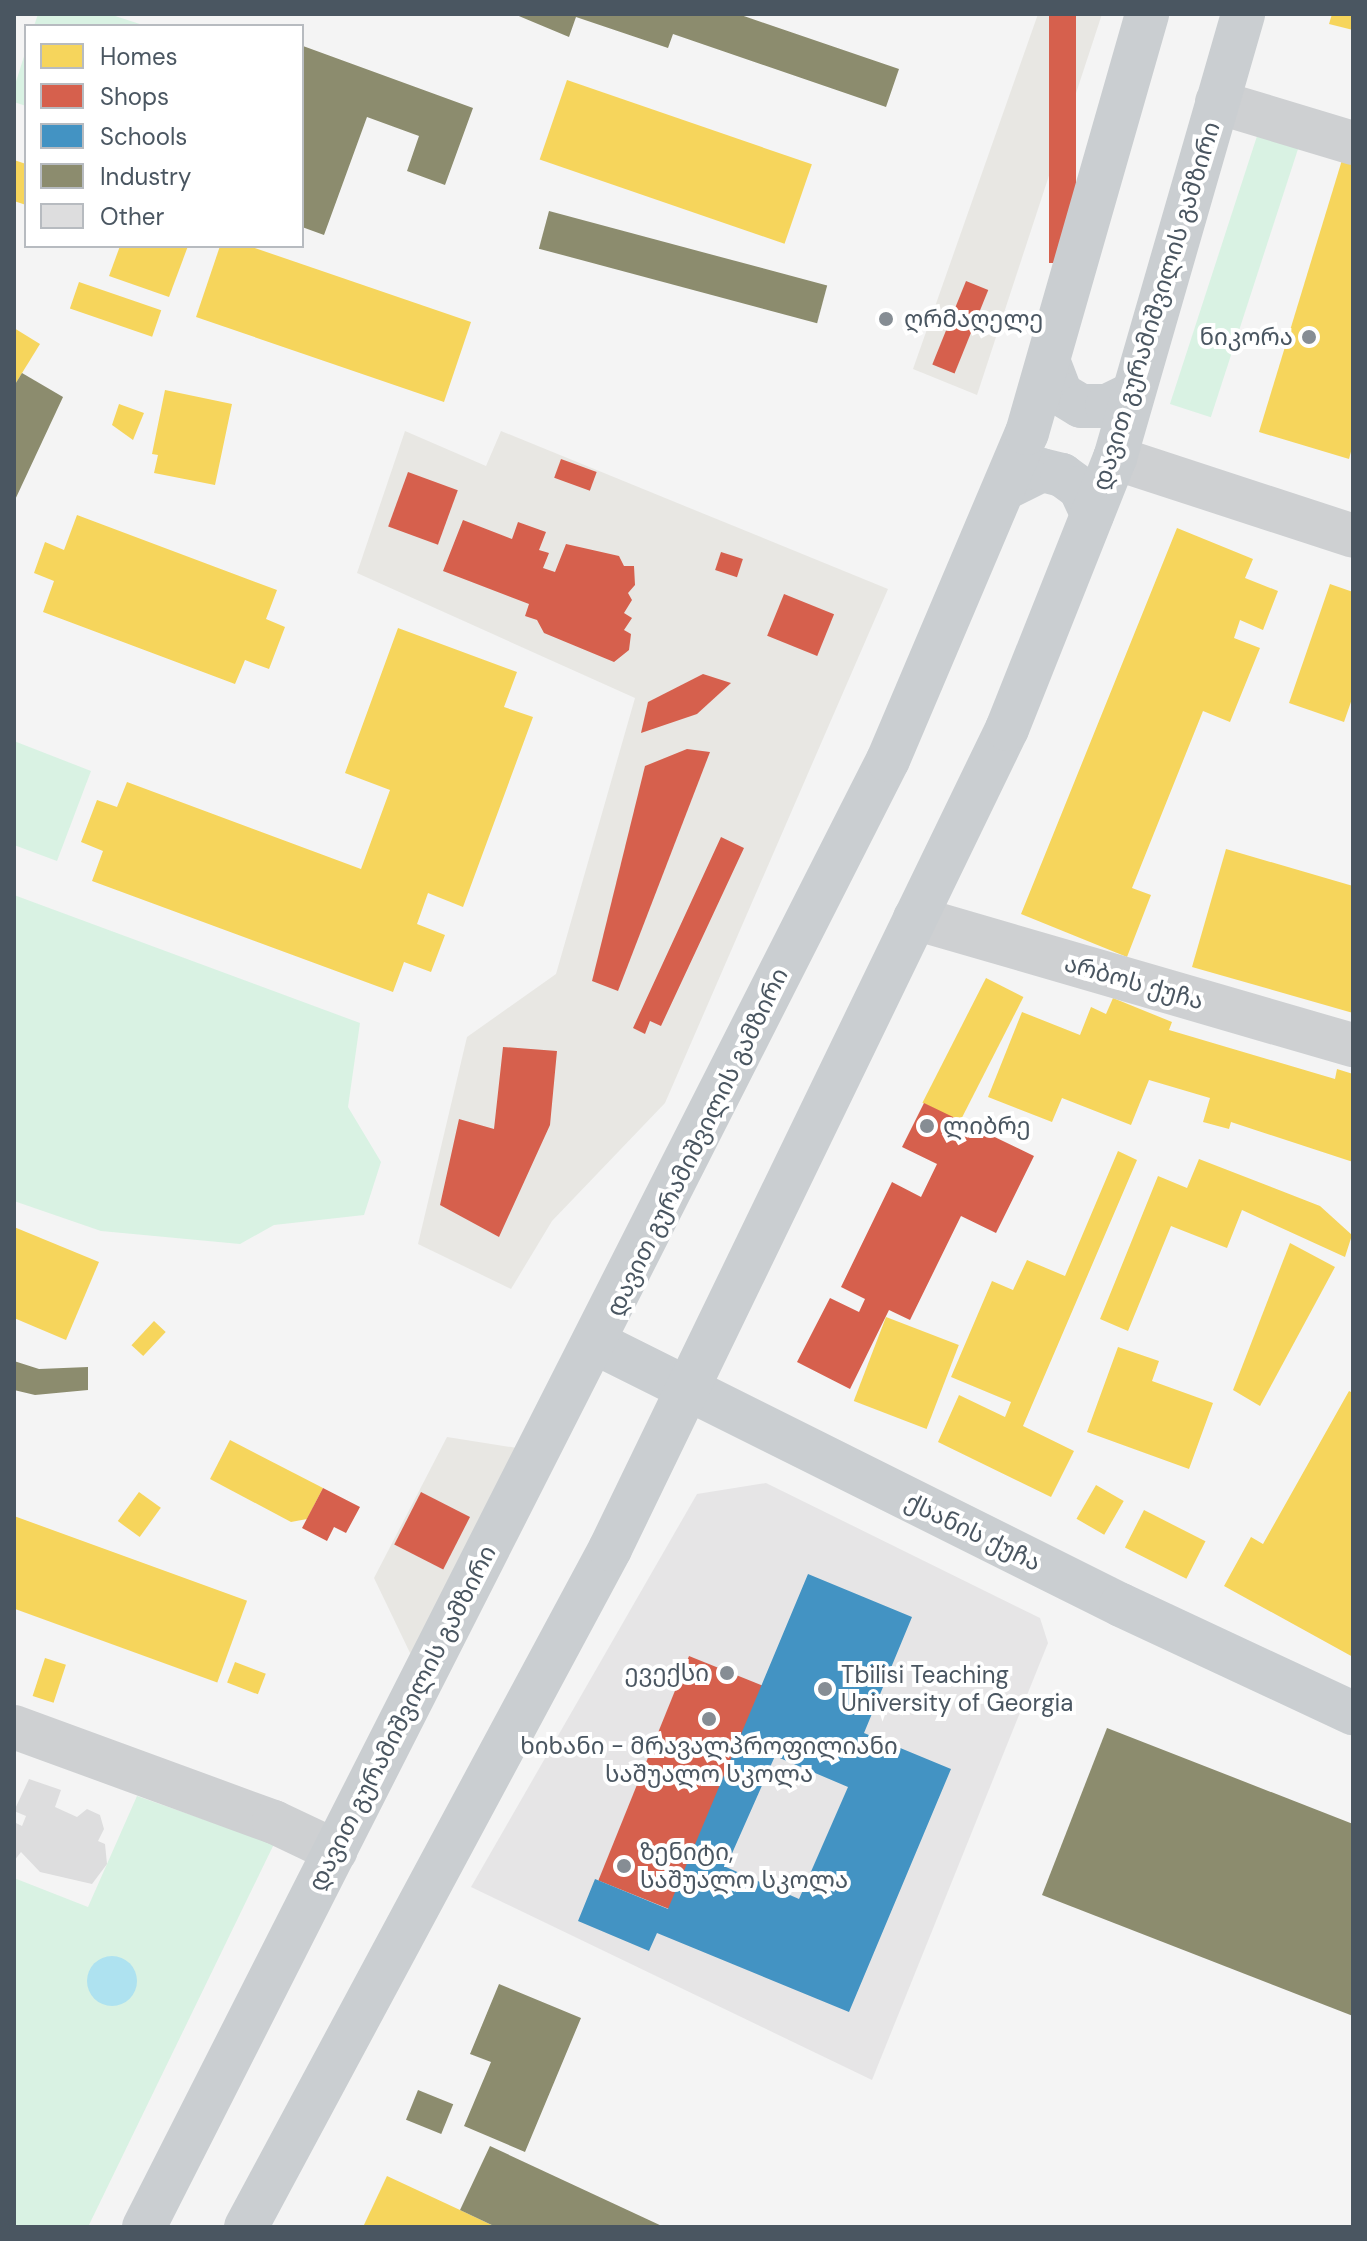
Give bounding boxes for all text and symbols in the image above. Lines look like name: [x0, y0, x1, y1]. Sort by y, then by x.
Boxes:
legend: [24, 24, 304, 248]
text: Homes: [100, 41, 178, 72]
text: Shops: [100, 81, 169, 112]
street label: დავით გურამიშვილის გამზირი: [1086, 118, 1226, 494]
text: Schools: [100, 121, 187, 152]
text: Industry: [100, 161, 191, 192]
text: Other: [100, 201, 164, 232]
place label: ღრმაღელე: [904, 305, 1043, 333]
marker: ღრმაღელე: [875, 308, 897, 330]
place label: ნიკორა: [1199, 323, 1293, 351]
marker: ნიკორა: [1300, 328, 1318, 346]
street label: არბოს ქუჩა: [1061, 948, 1207, 1016]
street label: დავით გურამიშვილის გამზირი: [600, 963, 794, 1321]
place label: ლიბრე: [943, 1112, 1031, 1140]
marker: ლიბრე: [918, 1117, 936, 1135]
street label: ქსანის ქუჩა: [901, 1487, 1045, 1577]
street label: დავით გურამიშვილის გამზირი: [302, 1540, 502, 1896]
place label: ევექსი: [624, 1659, 709, 1687]
place label: Tbilisi Teaching University of Georgia: [841, 1661, 1073, 1717]
marker: ევექსი: [716, 1662, 738, 1684]
marker: Tbilisi Teaching University of Georgia: [816, 1680, 834, 1698]
marker: ხიხანი - მრავალპროფილიანი საშუალო სკოლა: [700, 1710, 718, 1728]
place label: ხიხანი - მრავალპროფილიანი საშუალო სკოლა: [520, 1732, 898, 1788]
place label: ზენიტი, საშუალო სკოლა: [640, 1838, 848, 1894]
marker: ზენიტი, საშუალო სკოლა: [615, 1857, 633, 1875]

